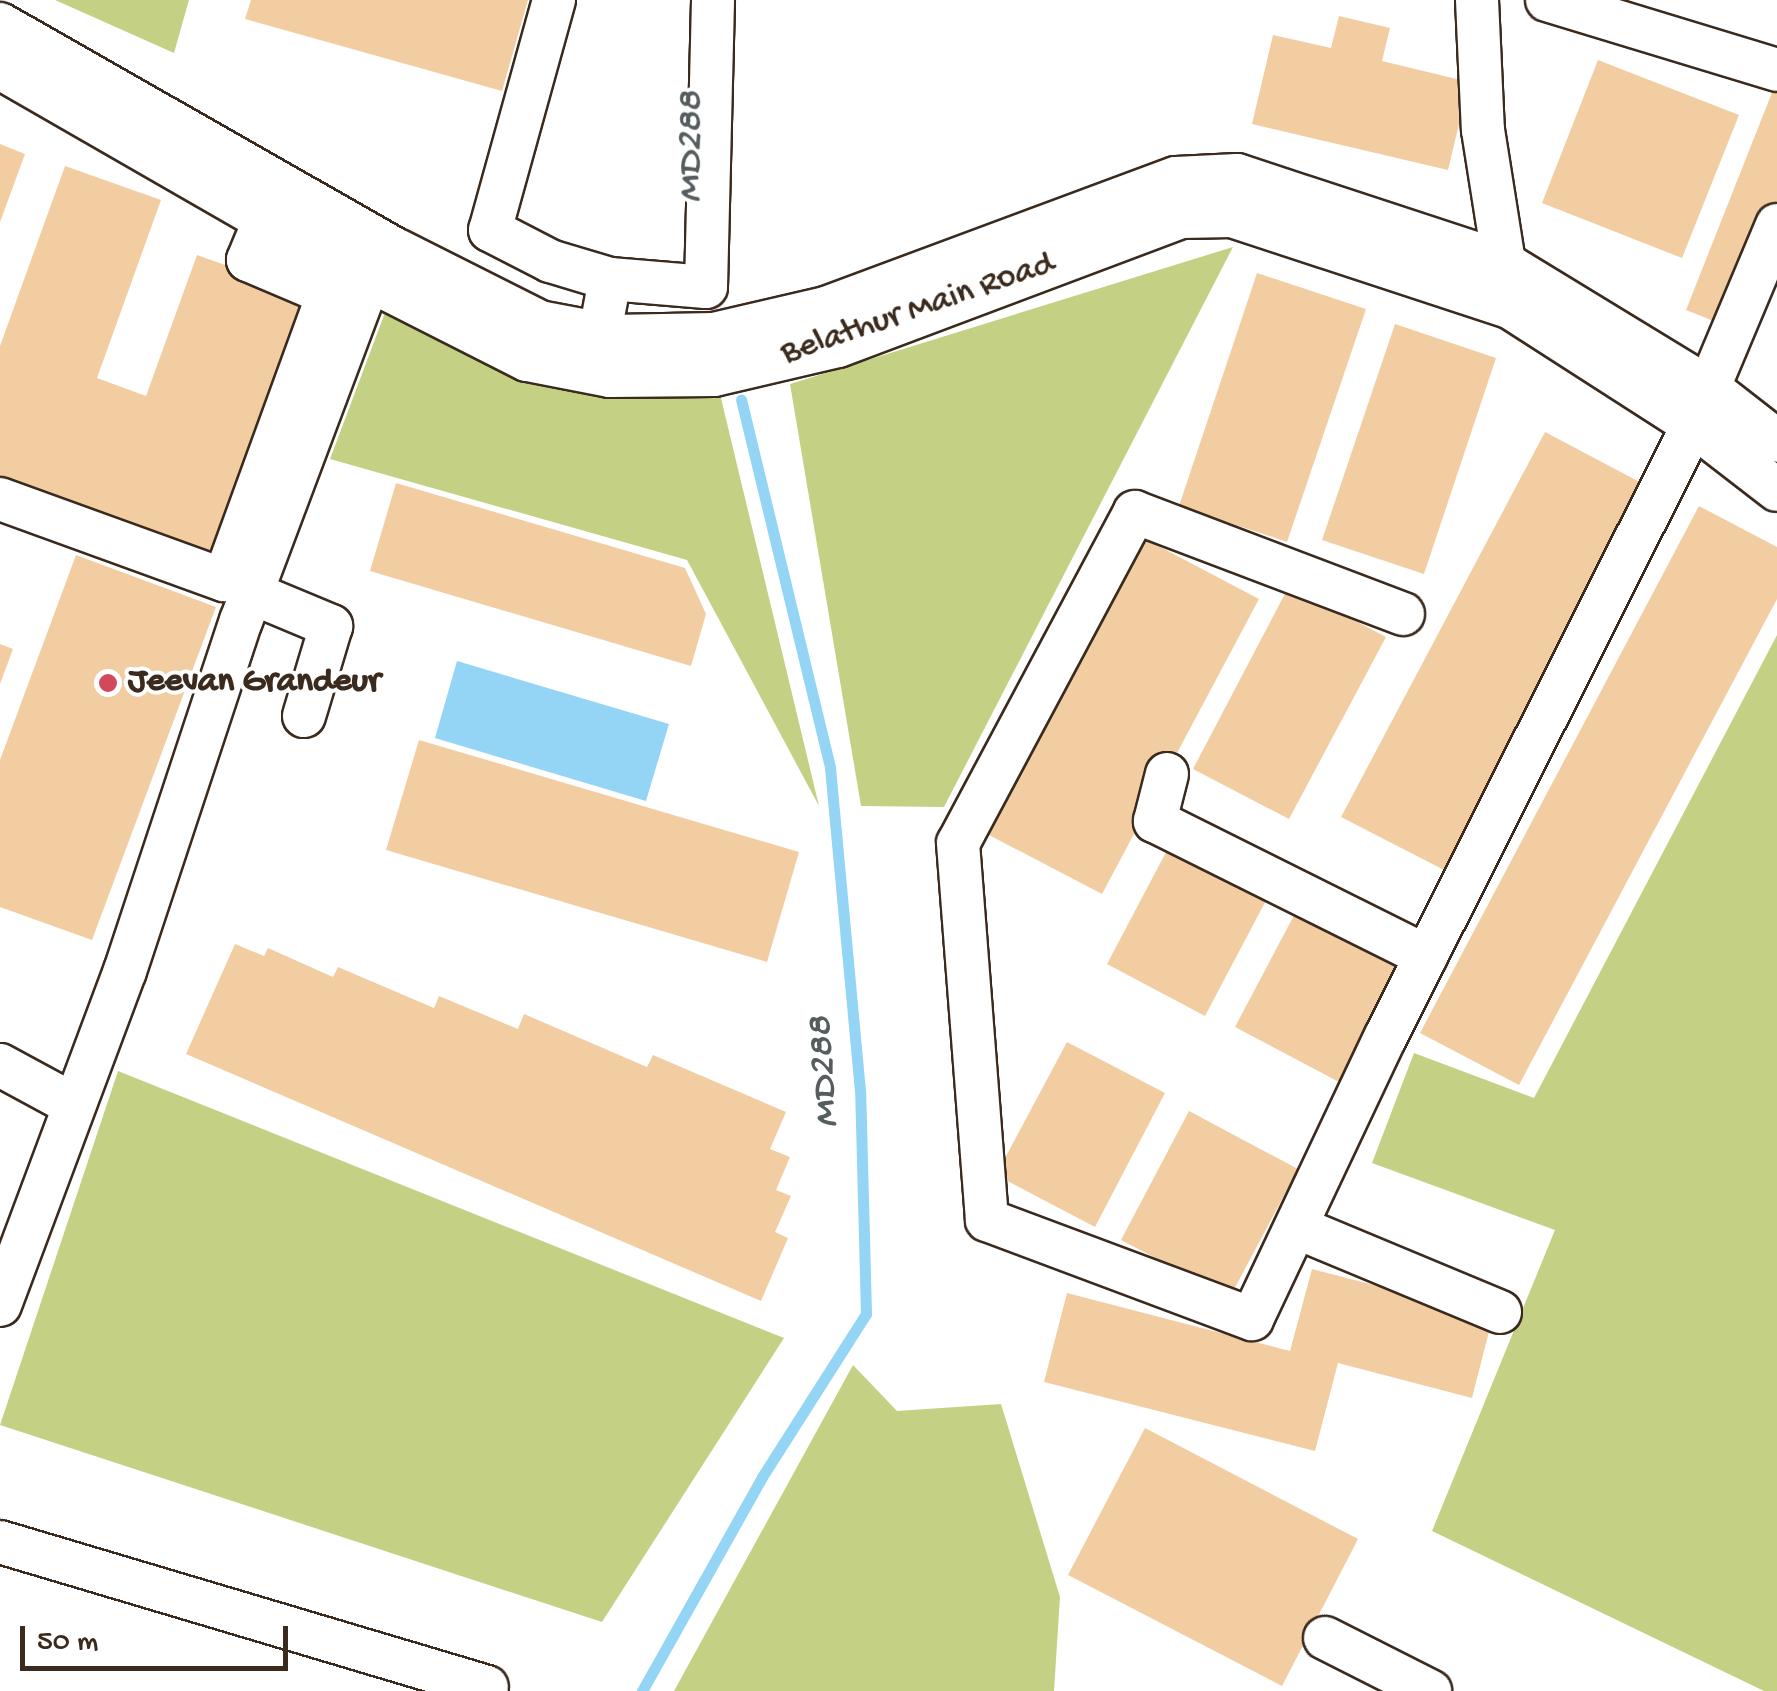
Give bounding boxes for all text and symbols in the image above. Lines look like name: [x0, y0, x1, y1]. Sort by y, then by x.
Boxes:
water label: MD288: [670, 91, 716, 203]
street label: Belathur Main Road: [776, 244, 1060, 376]
place label: Jeevan Grandeur: [128, 662, 380, 704]
marker: Jeevan Grandeur: [97, 672, 119, 694]
water label: MD288: [799, 1015, 853, 1129]
scale bar: [25, 1606, 292, 1668]
text: 50 m: [37, 1626, 98, 1661]

